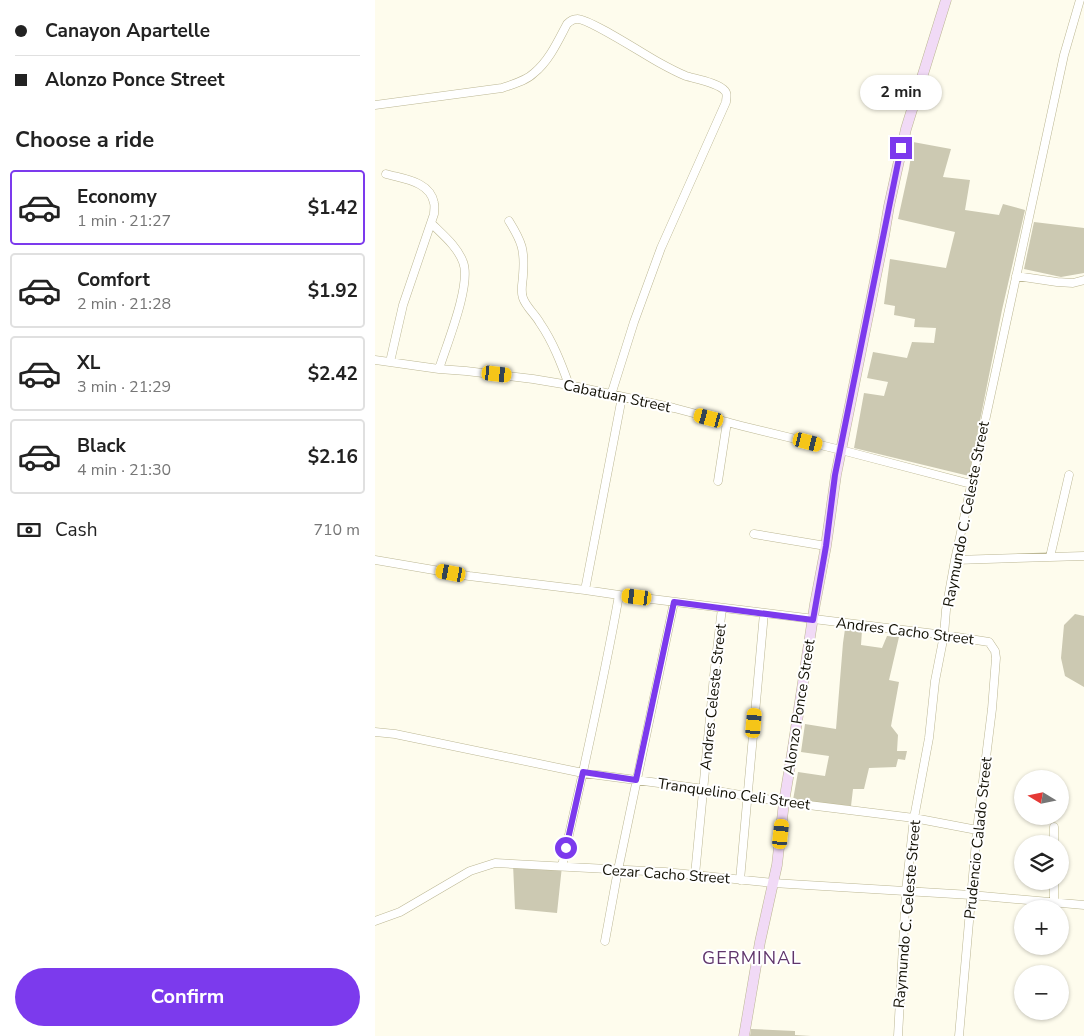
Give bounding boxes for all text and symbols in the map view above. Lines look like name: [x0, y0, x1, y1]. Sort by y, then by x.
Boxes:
text: Canayon Apartelle: [45, 18, 210, 44]
text: Alonzo Ponce Street: [45, 67, 225, 93]
callout: 2 min: [860, 76, 942, 110]
text: 2 min: [880, 81, 922, 103]
text: Choose a ride: [15, 125, 154, 155]
route end: [890, 137, 912, 159]
text: Economy: [77, 184, 157, 210]
icon: car: [17, 185, 62, 230]
text: $1.42: [308, 195, 358, 221]
text: 1 min · 21:27: [77, 210, 171, 232]
text: Comfort: [77, 267, 150, 293]
icon: car: [17, 268, 62, 313]
text: $1.92: [308, 278, 358, 304]
text: 2 min · 21:28: [77, 293, 171, 315]
text: XL: [77, 350, 100, 376]
icon: car: [17, 351, 62, 396]
text: $2.42: [308, 361, 358, 387]
car: [481, 365, 512, 383]
street label: Cabatuan Street: [561, 375, 673, 417]
text: 3 min · 21:29: [77, 376, 171, 398]
car: [692, 407, 725, 429]
street label: Raymundo C. Celeste Street: [938, 419, 994, 609]
car: [791, 431, 824, 453]
text: Black: [77, 433, 126, 459]
icon: car: [17, 434, 62, 479]
text: $2.16: [308, 444, 358, 470]
text: 4 min · 21:30: [77, 459, 171, 481]
icon: cash: [15, 516, 43, 544]
text: Cash: [55, 517, 97, 543]
text: 710 m: [313, 519, 360, 541]
car: [434, 563, 467, 583]
car: [621, 588, 652, 606]
street label: Andres Cacho Street: [835, 613, 976, 649]
street label: Andres Celeste Street: [695, 622, 731, 771]
street label: Alonzo Ponce Street: [778, 637, 820, 776]
car: [745, 707, 762, 739]
street label: Prudencio Calado Street: [960, 755, 997, 920]
north arrow: [1014, 770, 1069, 825]
map controls: [1014, 770, 1069, 1020]
street label: Tranquelino Celi Street: [657, 773, 812, 815]
car: [771, 818, 790, 850]
street label: Raymundo C. Celeste Street: [889, 818, 925, 1009]
button: layers: [1014, 835, 1069, 890]
route start: [555, 837, 577, 859]
street label: Cezar Cacho Street: [601, 860, 731, 888]
button: +: [1014, 900, 1069, 955]
district label: GERMINAL: [702, 946, 802, 970]
button: −: [1014, 965, 1069, 1020]
button: Confirm: [15, 968, 360, 1026]

